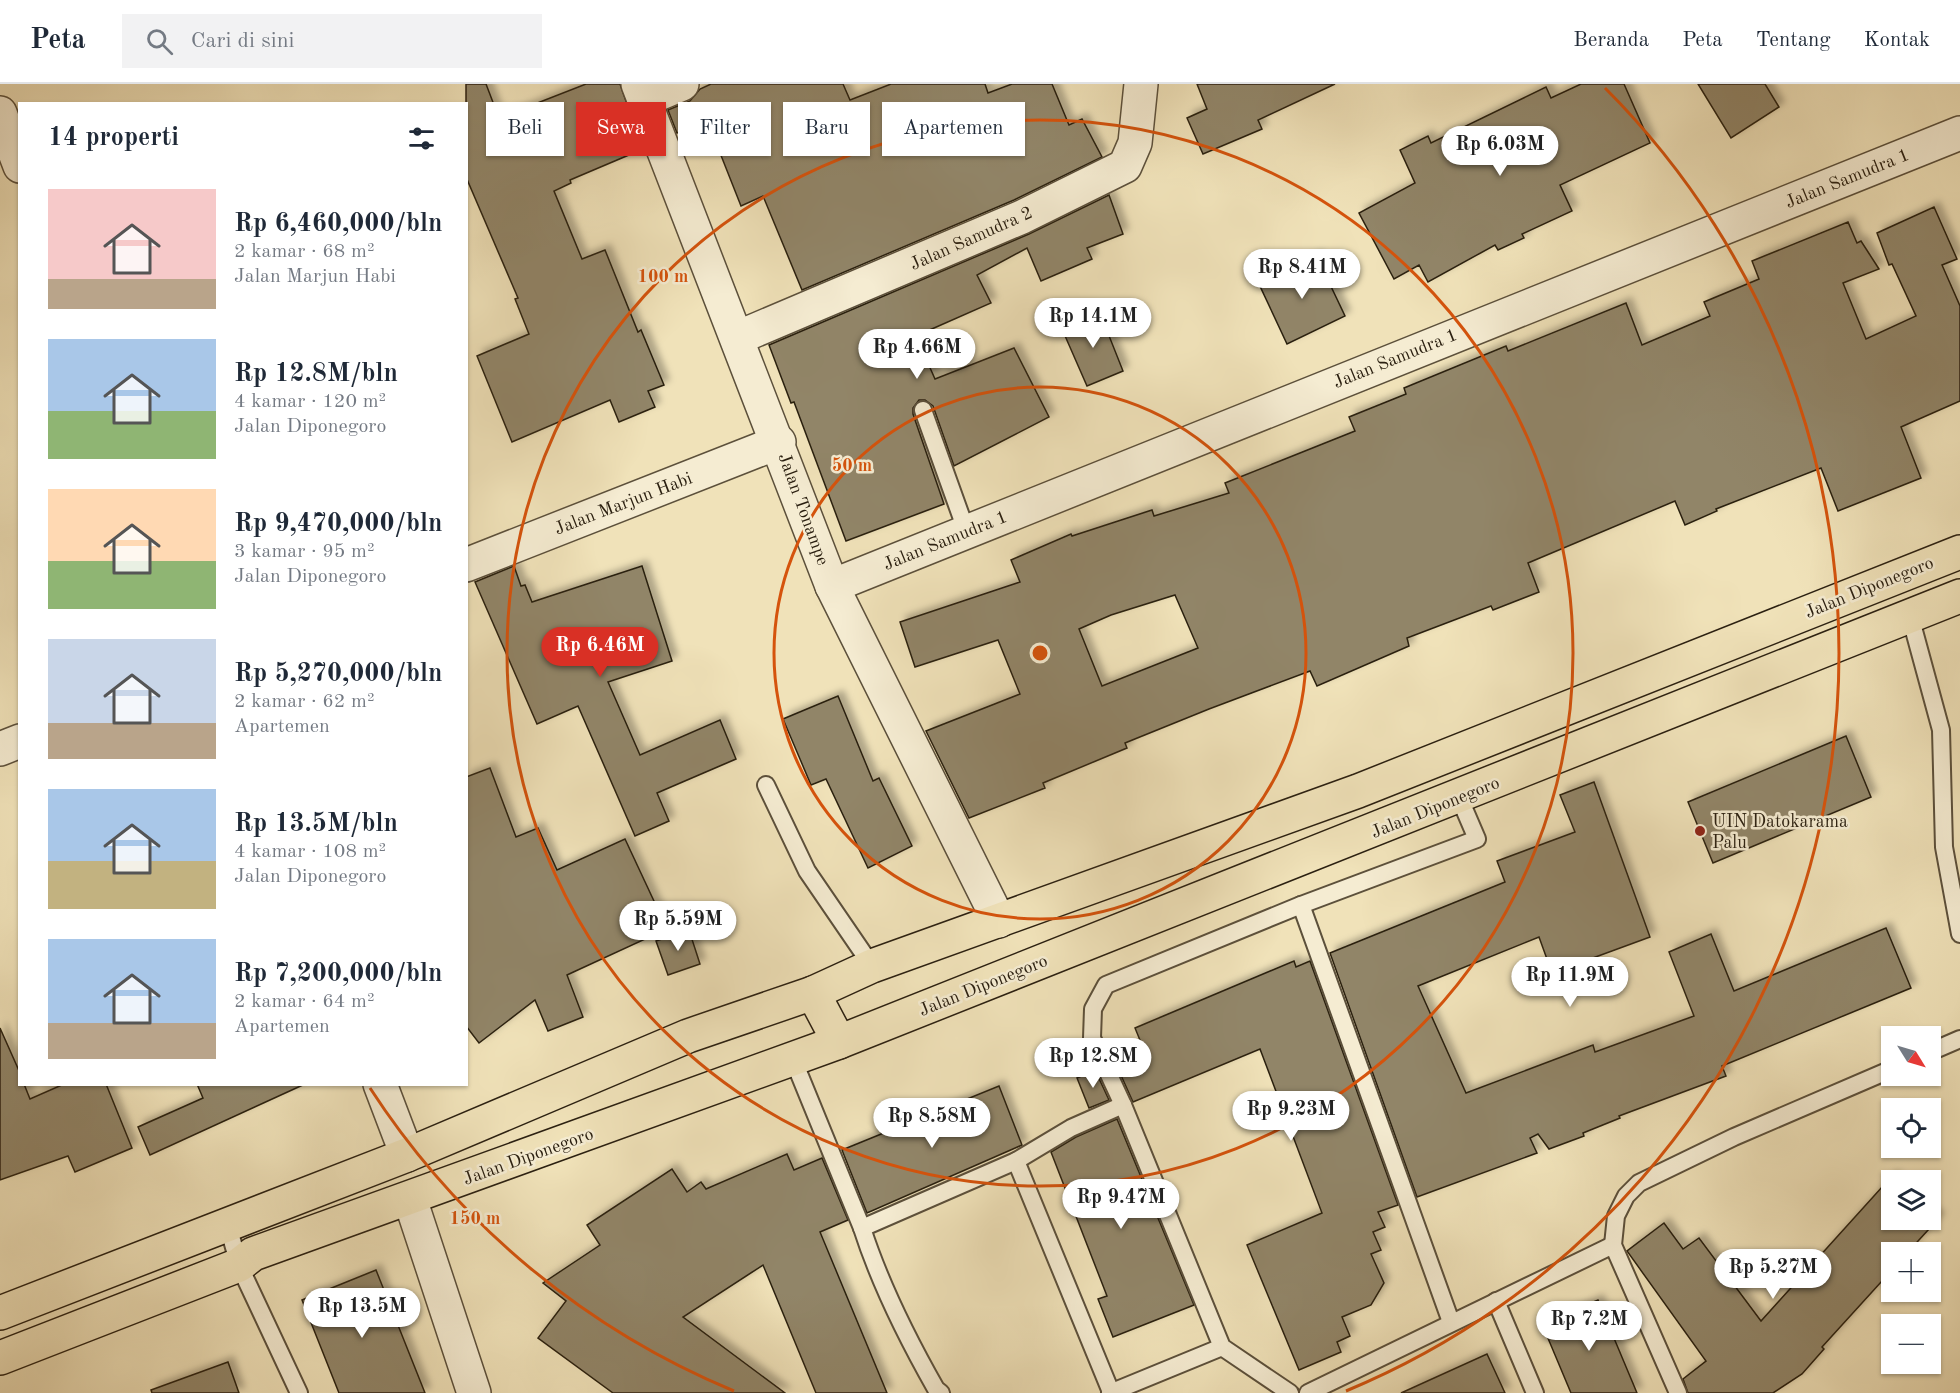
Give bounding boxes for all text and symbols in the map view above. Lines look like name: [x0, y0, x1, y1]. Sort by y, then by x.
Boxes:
search box: [122, 14, 542, 68]
icon: search: [143, 25, 176, 58]
text: Peta: [30, 27, 86, 55]
text: Cari di sini: [191, 30, 294, 52]
text: Beranda: [1573, 30, 1649, 51]
text: Peta: [1682, 30, 1723, 51]
text: Tentang: [1756, 30, 1831, 51]
text: Kontak: [1864, 30, 1930, 51]
chip: Beli: [486, 102, 564, 156]
chip: Sewa: [576, 102, 666, 156]
chip: Filter: [678, 102, 771, 156]
chip: Baru: [783, 102, 870, 156]
chip: Apartemen: [882, 102, 1025, 156]
icon: filters: [405, 122, 438, 155]
text: 14 properti: [48, 125, 179, 151]
pin: Rp 6.03M: [1438, 126, 1562, 177]
text: Rp 6.03M: [1455, 135, 1545, 155]
street label: Jalan Samudra 1: [1783, 146, 1912, 212]
street label: Jalan Samudra 2: [907, 204, 1035, 274]
text: Rp 6,460,000/bln: [234, 211, 442, 237]
icon: home: [96, 213, 168, 285]
text: 2 kamar · 68 m²: [234, 242, 375, 262]
pin: Rp 8.41M: [1240, 249, 1364, 300]
text: Rp 8.41M: [1257, 258, 1347, 278]
text: Jalan Marjun Habi: [234, 267, 396, 287]
text: 100 m: [638, 268, 688, 286]
pin: Rp 14.1M: [1031, 298, 1155, 349]
text: Rp 14.1M: [1048, 307, 1138, 327]
street label: Jalan Samudra 1: [1331, 326, 1460, 392]
pin: Rp 4.66M: [855, 329, 979, 380]
text: Rp 4.66M: [872, 338, 962, 358]
text: Rp 12.8M/bln: [234, 361, 398, 387]
icon: home: [96, 363, 168, 435]
text: 4 kamar · 120 m²: [234, 392, 386, 412]
text: Jalan Diponegoro: [234, 417, 386, 437]
street label: Jalan Tonampe: [774, 451, 832, 568]
text: 50 m: [832, 457, 872, 475]
street label: Jalan Marjun Habi: [552, 469, 695, 538]
street label: Jalan Samudra 1: [881, 508, 1010, 574]
text: Rp 9,470,000/bln: [234, 511, 442, 537]
icon: home: [96, 513, 168, 585]
text: 3 kamar · 95 m²: [234, 542, 375, 562]
street label: Jalan Diponegoro: [1802, 554, 1936, 622]
text: Jalan Diponegoro: [234, 567, 386, 587]
pin: Rp 6.46M: [538, 627, 662, 678]
text: Rp 6.46M: [555, 636, 645, 656]
centre of rings: [1030, 643, 1050, 663]
text: Rp 5,270,000/bln: [234, 661, 442, 687]
icon: home: [96, 663, 168, 735]
text: 2 kamar · 62 m²: [234, 692, 375, 712]
text: Apartemen: [234, 717, 330, 737]
street label: Jalan Diponegoro: [1368, 774, 1502, 842]
text: Rp 13.5M/bln: [234, 811, 398, 837]
icon: home: [96, 813, 168, 885]
place label: UIN Datokarama Palu: [1712, 813, 1848, 852]
marker: UIN Datokarama Palu: [1693, 824, 1707, 838]
text: 4 kamar · 108 m²: [234, 842, 386, 862]
text: Jalan Diponegoro: [234, 867, 386, 887]
pin: Rp 5.59M: [616, 901, 740, 952]
text: Rp 5.59M: [633, 910, 723, 930]
street label: Jalan Diponegoro: [916, 952, 1050, 1020]
pin: Rp 11.9M: [1508, 957, 1632, 1008]
text: Rp 7,200,000/bln: [234, 961, 442, 987]
icon: home: [96, 963, 168, 1035]
text: Rp 11.9M: [1525, 966, 1615, 986]
text: 2 kamar · 64 m²: [234, 992, 375, 1012]
text: Apartemen: [234, 1017, 330, 1037]
north arrow: [1881, 1026, 1941, 1086]
map controls: [1881, 1026, 1941, 1374]
pin: Rp 12.8M: [1031, 1038, 1155, 1089]
text: Rp 12.8M: [1048, 1047, 1138, 1067]
pin: Rp 9.23M: [1229, 1091, 1353, 1142]
pin: Rp 8.58M: [870, 1098, 994, 1149]
button: locate: [1881, 1098, 1941, 1158]
text: Rp 9.23M: [1246, 1100, 1336, 1120]
text: Rp 8.58M: [887, 1107, 977, 1127]
street label: Jalan Diponegoro: [461, 1125, 596, 1189]
button: layers: [1881, 1170, 1941, 1230]
pin: Rp 9.47M: [1059, 1179, 1183, 1230]
text: Rp 9.47M: [1076, 1188, 1166, 1208]
text: 150 m: [450, 1210, 500, 1228]
button: +: [1881, 1242, 1941, 1302]
pin: Rp 5.27M: [1711, 1249, 1835, 1300]
text: Rp 5.27M: [1728, 1258, 1818, 1278]
pin: Rp 13.5M: [300, 1288, 424, 1339]
text: Rp 13.5M: [317, 1297, 407, 1317]
pin: Rp 7.2M: [1534, 1301, 1644, 1352]
text: Rp 7.2M: [1550, 1310, 1628, 1330]
button: −: [1881, 1314, 1941, 1374]

